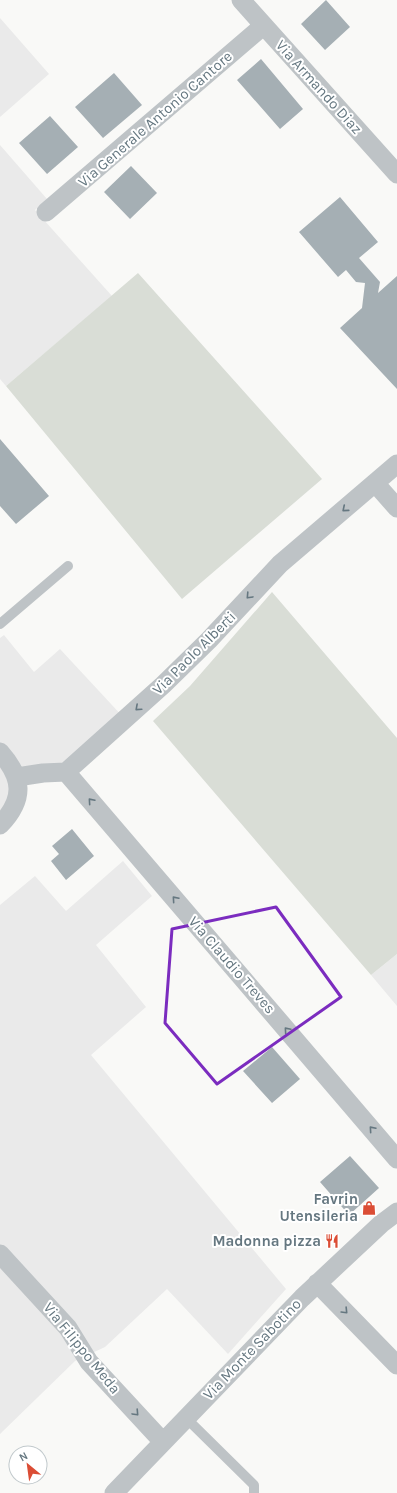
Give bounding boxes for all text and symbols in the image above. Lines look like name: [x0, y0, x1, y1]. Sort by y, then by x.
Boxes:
street label: Via Armando Diaz: [272, 36, 366, 138]
street label: Via Generale Antonio Cantore: [74, 47, 236, 191]
one-way arrow: [343, 504, 350, 511]
one-way arrow: [247, 591, 254, 599]
street label: Via Paolo Alberti: [149, 608, 239, 698]
one-way arrow: [135, 703, 143, 710]
one-way arrow: [88, 798, 95, 805]
one-way arrow: [173, 897, 180, 904]
street label: Via Claudio Treves: [185, 913, 279, 1017]
one-way arrow: [285, 1027, 292, 1035]
one-way arrow: [369, 1126, 376, 1134]
place label: Favrin Utensileria: [280, 1190, 358, 1225]
shop icon: Favrin Utensileria: [361, 1200, 377, 1216]
place label: Madonna pizza: [212, 1232, 321, 1250]
restaurant icon: Madonna pizza: [324, 1233, 340, 1249]
street label: Via Monte Sabotino: [199, 1295, 305, 1403]
street label: Via Filippo Meda: [40, 1299, 124, 1397]
one-way arrow: [340, 1306, 348, 1314]
one-way arrow: [131, 1408, 139, 1416]
north arrow: [8, 1445, 48, 1485]
text: N: [17, 1449, 30, 1464]

